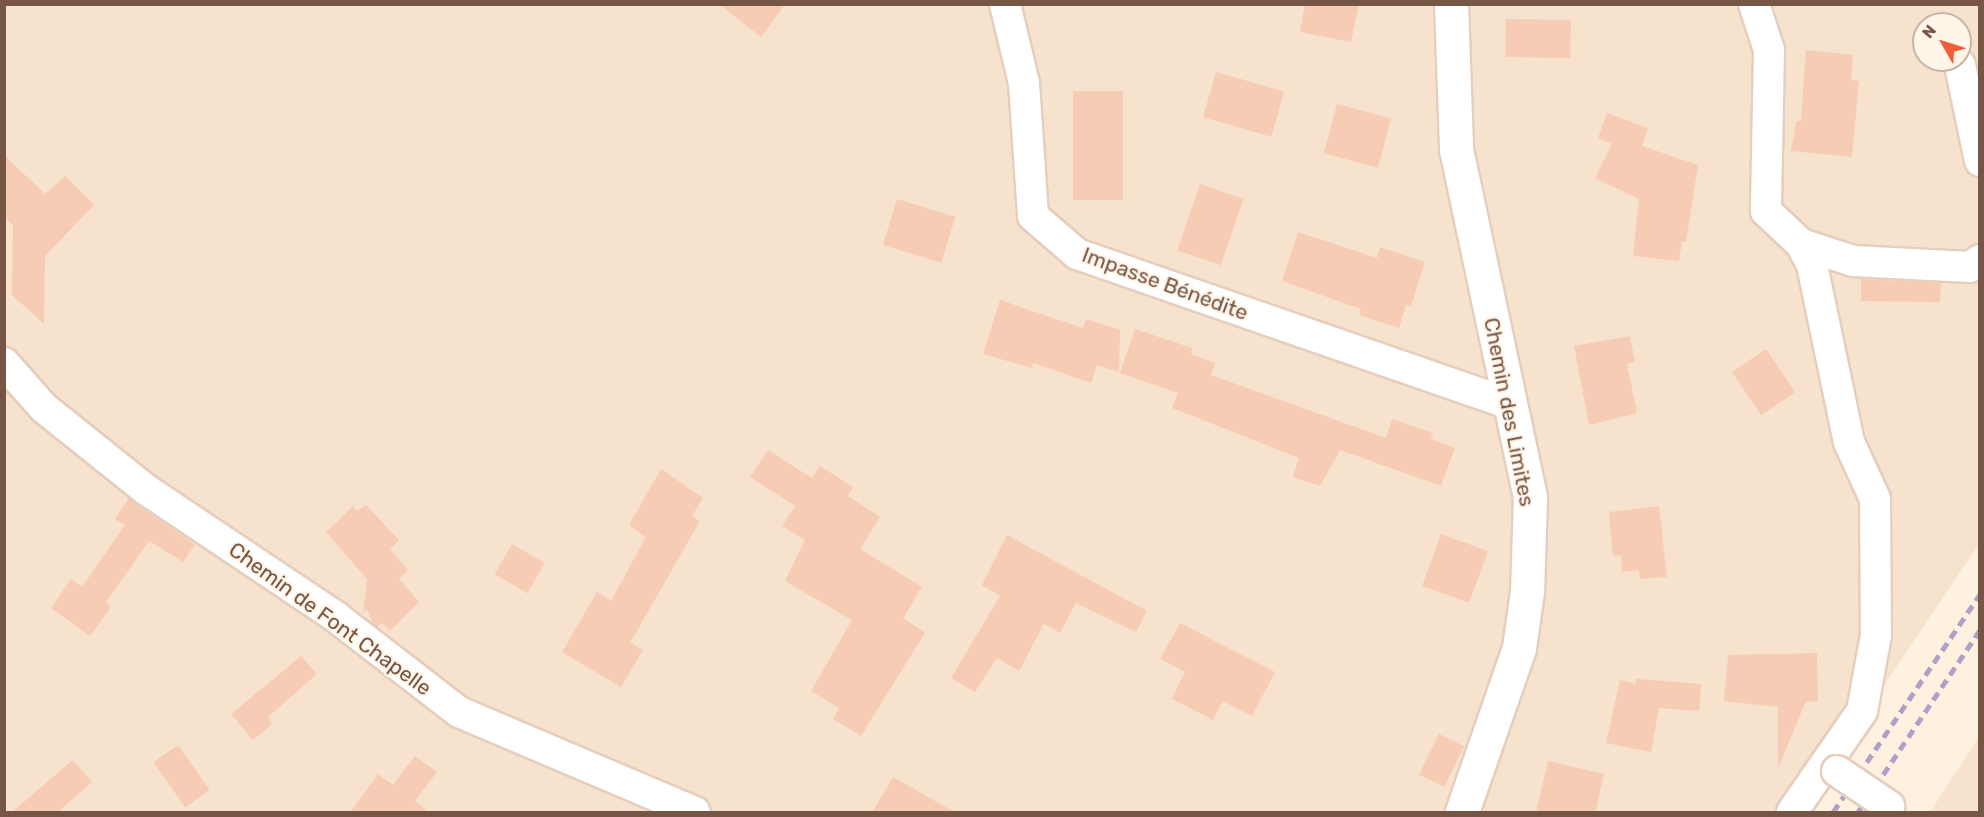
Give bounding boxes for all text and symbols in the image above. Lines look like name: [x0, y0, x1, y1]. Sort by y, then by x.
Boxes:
north arrow: [1912, 12, 1972, 72]
text: N: [1918, 21, 1940, 42]
street label: Impasse Bénédite: [1079, 242, 1251, 326]
street label: Chemin des Limites: [1478, 316, 1540, 508]
street label: Chemin de Font Chapelle: [224, 537, 436, 701]

